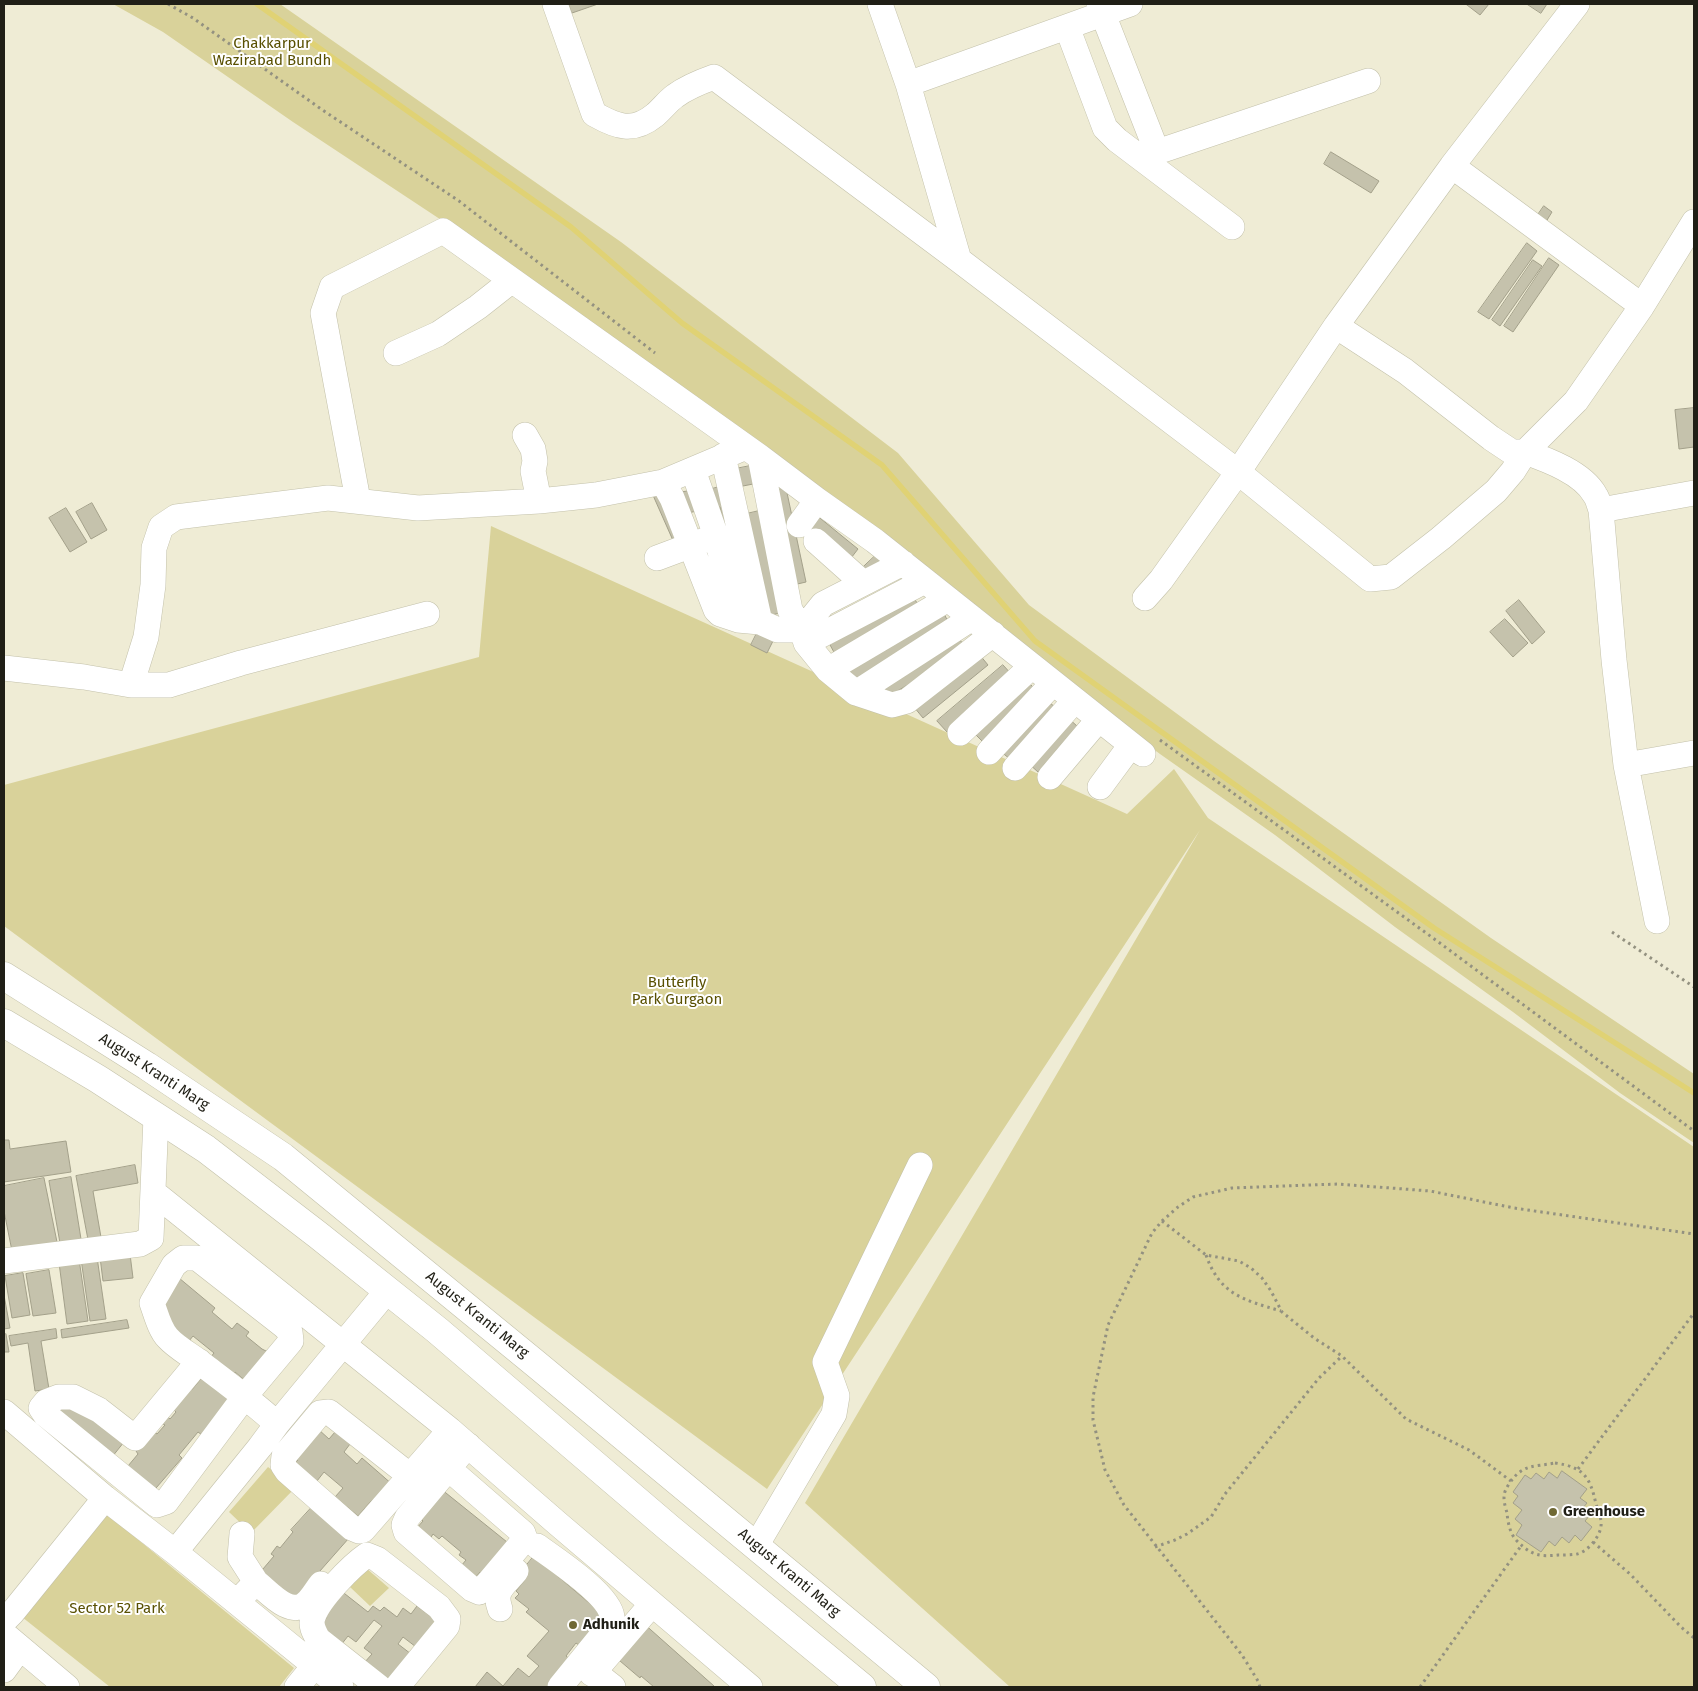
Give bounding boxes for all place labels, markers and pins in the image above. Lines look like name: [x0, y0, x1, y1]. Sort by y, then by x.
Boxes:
place label: Greenhouse: [1563, 1503, 1645, 1521]
marker: Greenhouse: [1547, 1506, 1559, 1518]
place label: Adhunik: [583, 1616, 639, 1634]
marker: Adhunik: [567, 1619, 579, 1631]

